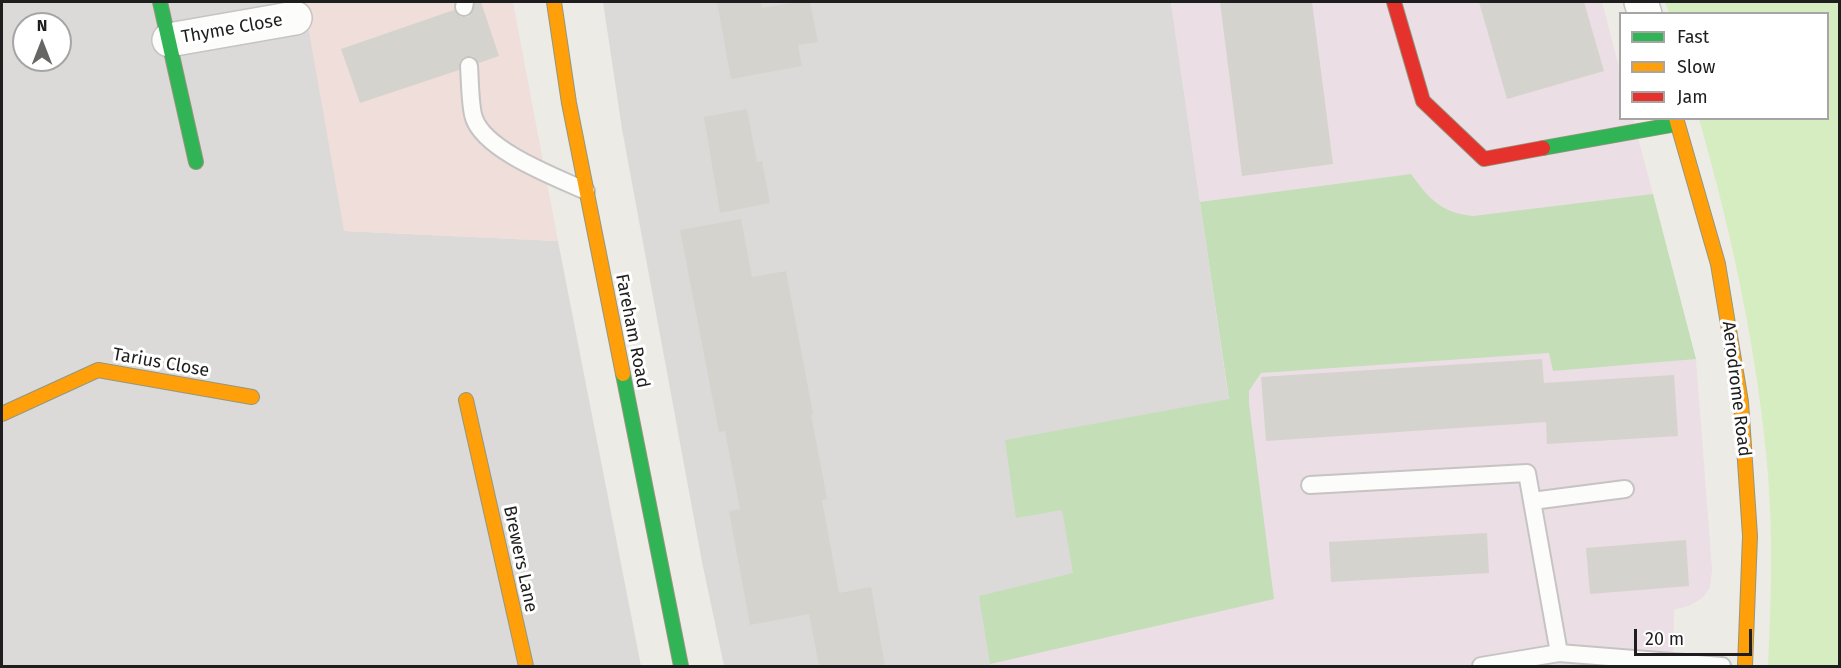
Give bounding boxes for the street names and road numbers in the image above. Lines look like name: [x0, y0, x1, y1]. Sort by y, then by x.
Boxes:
street label: Thyme Close: [180, 9, 284, 49]
street label: Fareham Road: [610, 272, 654, 390]
street label: Aerodrome Road: [1717, 320, 1755, 458]
street label: Tarius Close: [111, 344, 211, 382]
street label: Brewers Lane: [498, 504, 542, 614]

